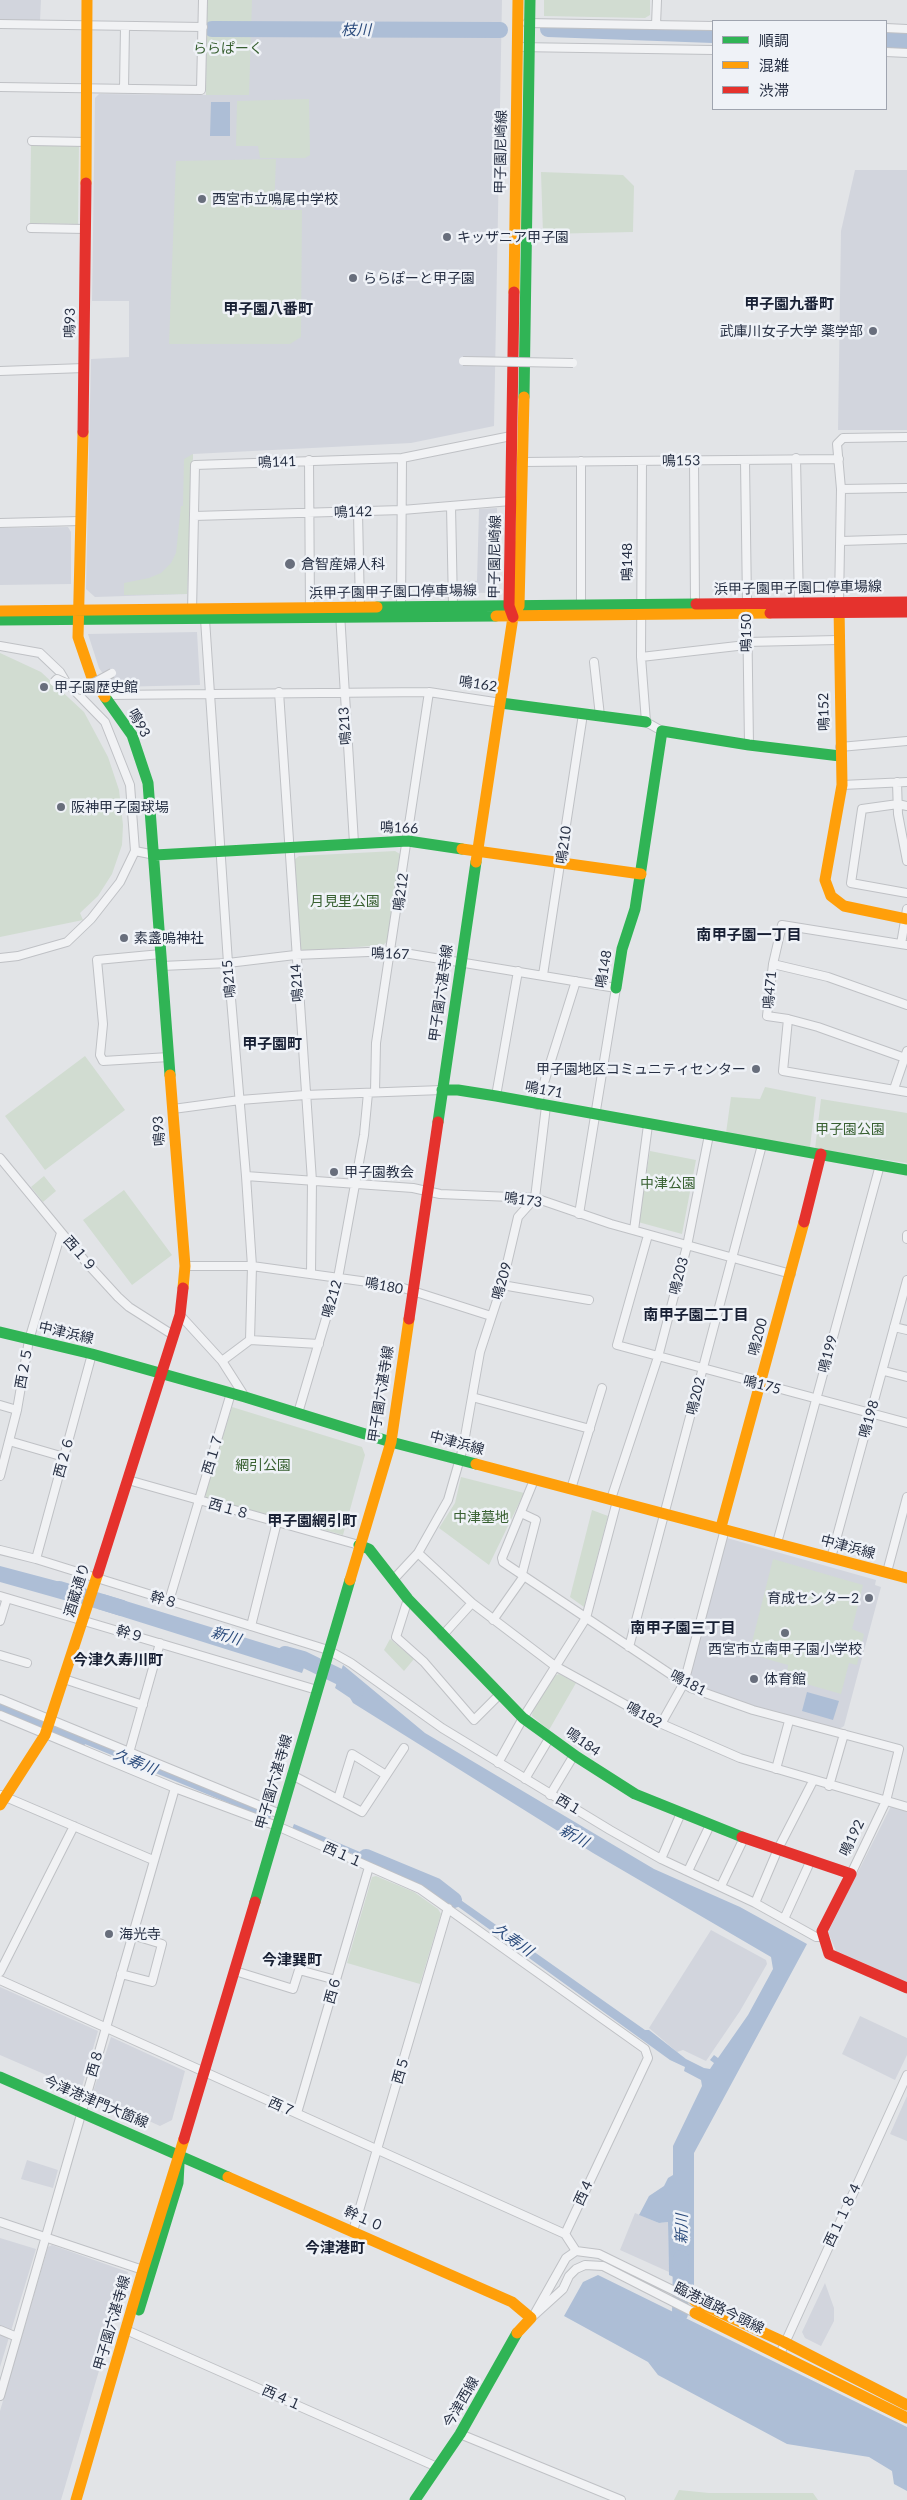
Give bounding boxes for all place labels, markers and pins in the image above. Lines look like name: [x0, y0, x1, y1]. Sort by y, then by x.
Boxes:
place label: 西宮市立鳴尾中学校: [212, 191, 338, 207]
marker: 西宮市立鳴尾中学校: [196, 193, 208, 205]
place label: キッザニア甲子園: [457, 229, 569, 245]
marker: キッザニア甲子園: [441, 231, 453, 243]
place label: ららぽーと甲子園: [363, 270, 475, 286]
marker: ららぽーと甲子園: [347, 272, 359, 284]
place label: 武庫川女子大学 薬学部: [719, 323, 863, 339]
marker: 武庫川女子大学 薬学部: [867, 325, 879, 337]
place label: 倉智産婦人科: [301, 556, 385, 572]
marker: 倉智産婦人科: [283, 557, 297, 571]
place label: 甲子園歴史館: [54, 679, 138, 695]
marker: 甲子園歴史館: [38, 681, 50, 693]
place label: 阪神甲子園球場: [71, 799, 169, 815]
marker: 阪神甲子園球場: [55, 801, 67, 813]
place label: 素盞嗚神社: [134, 930, 204, 946]
marker: 素盞嗚神社: [118, 932, 130, 944]
place label: 甲子園地区コミュニティセンター: [536, 1061, 746, 1077]
marker: 甲子園地区コミュニティセンター: [750, 1063, 762, 1075]
place label: 甲子園教会: [344, 1164, 414, 1180]
marker: 甲子園教会: [328, 1166, 340, 1178]
place label: 育成センター2: [767, 1590, 859, 1606]
marker: 育成センター2: [863, 1592, 875, 1604]
marker: 西宮市立南甲子園小学校: [779, 1627, 791, 1639]
place label: 西宮市立南甲子園小学校: [708, 1641, 862, 1657]
place label: 体育館: [764, 1671, 806, 1687]
marker: 体育館: [748, 1673, 760, 1685]
place label: 海光寺: [119, 1926, 161, 1942]
marker: 海光寺: [103, 1928, 115, 1940]

